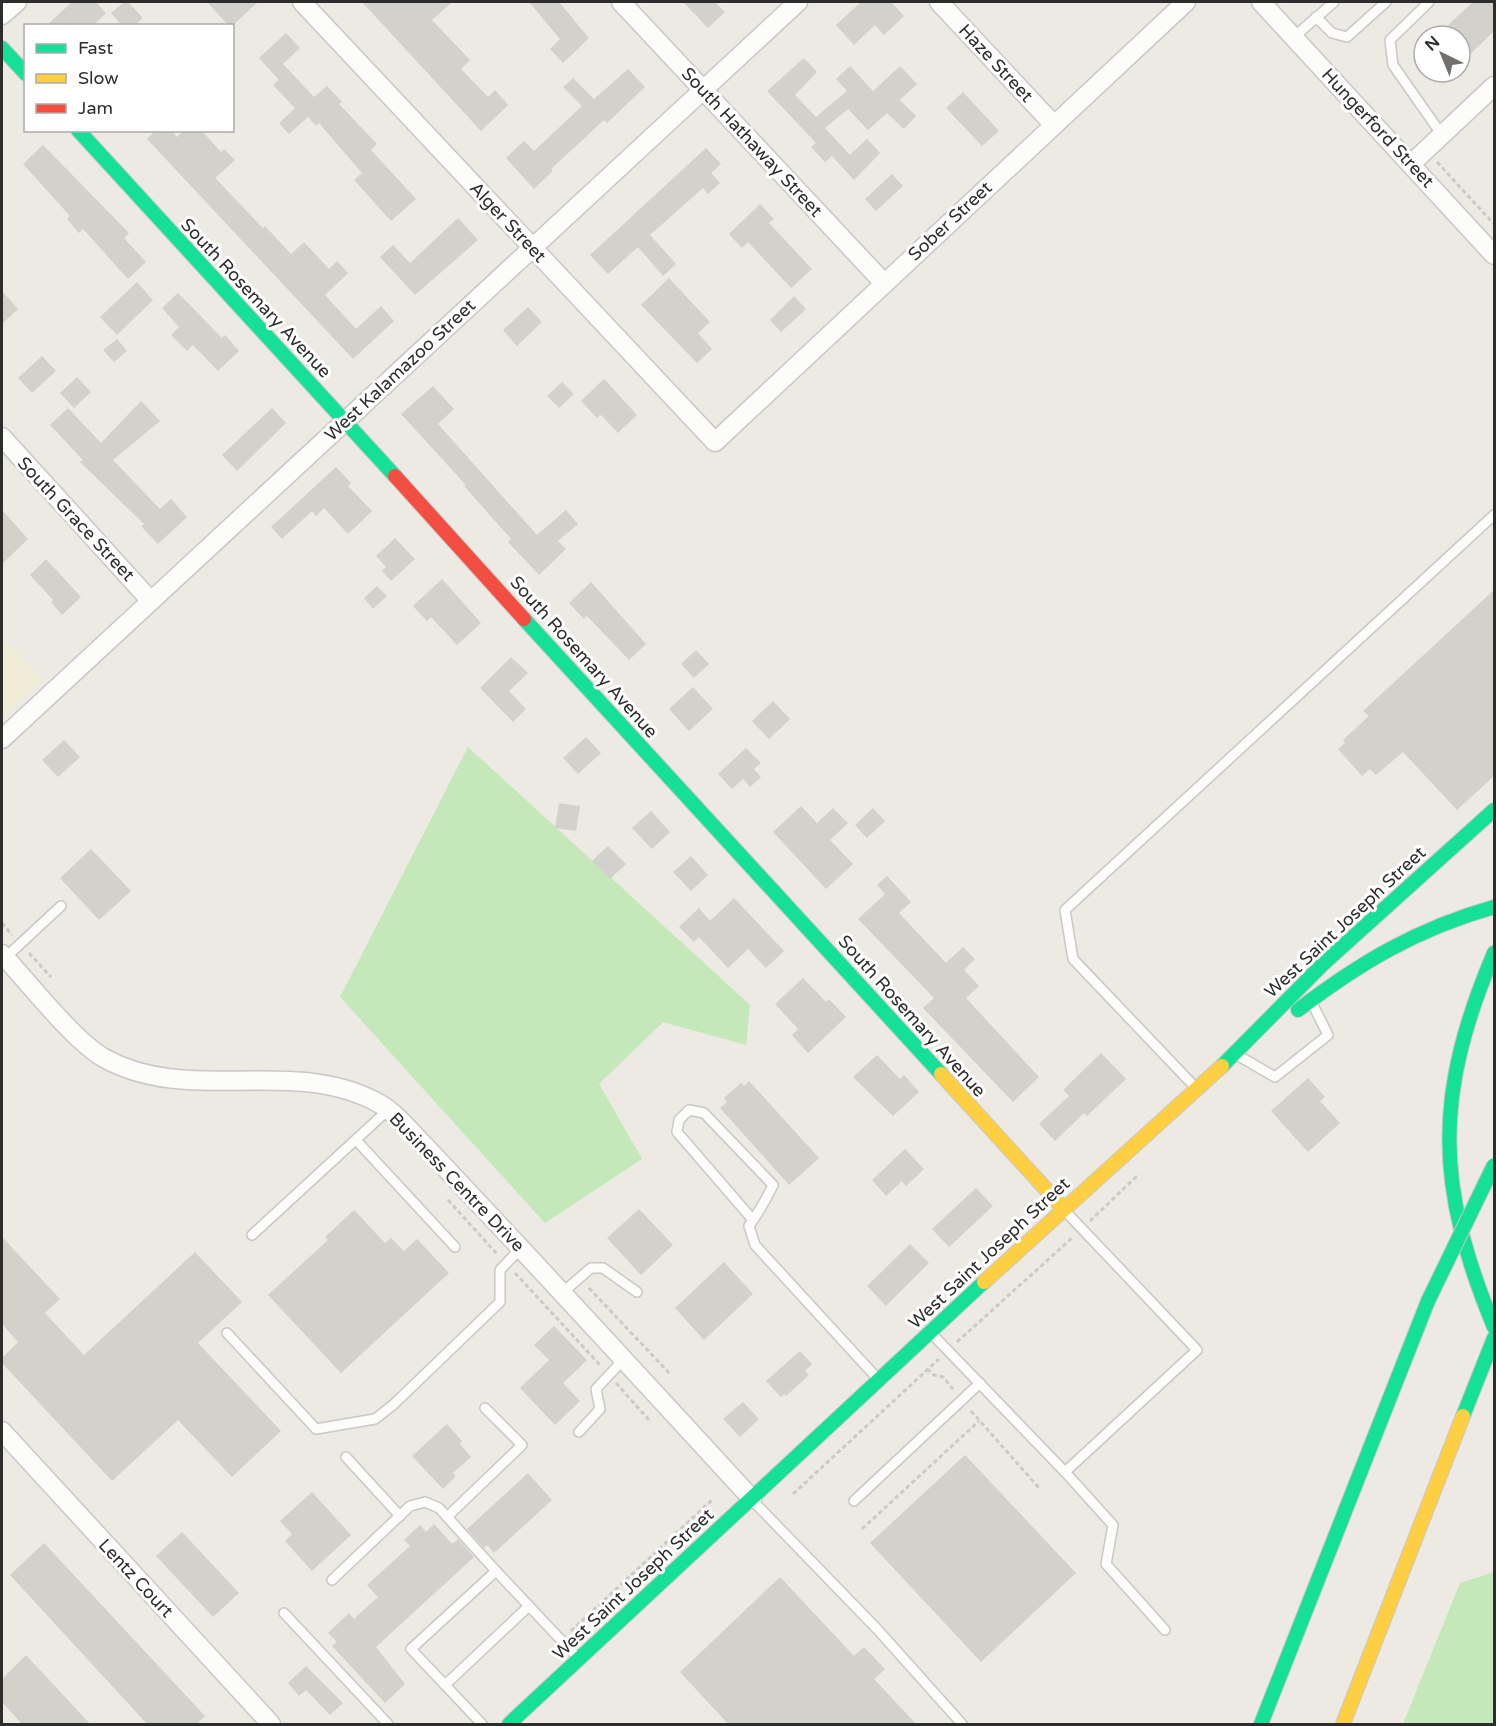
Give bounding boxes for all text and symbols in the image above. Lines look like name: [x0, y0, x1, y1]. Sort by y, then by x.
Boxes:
street label: Haze Street: [954, 19, 1038, 107]
legend: [24, 24, 234, 132]
north arrow: [1412, 24, 1472, 84]
text: N: [1421, 32, 1444, 55]
text: Fast: [78, 37, 113, 59]
street label: South Hathaway Street: [677, 63, 827, 222]
street label: Hungerford Street: [1317, 64, 1439, 192]
text: Slow: [78, 67, 119, 89]
text: Jam: [78, 97, 113, 119]
street label: Alger Street: [465, 177, 551, 267]
street label: Sober Street: [904, 177, 997, 265]
street label: South Rosemary Avenue: [176, 214, 336, 382]
street label: West Kalamazoo Street: [320, 294, 480, 446]
street label: South Grace Street: [13, 452, 139, 586]
street label: South Rosemary Avenue: [505, 571, 663, 743]
street label: West Saint Joseph Street: [1260, 841, 1430, 1002]
street label: South Rosemary Avenue: [833, 930, 991, 1102]
street label: Business Centre Drive: [385, 1108, 529, 1256]
street label: West Saint Joseph Street: [904, 1172, 1074, 1333]
street label: West Saint Joseph Street: [548, 1503, 718, 1664]
street label: Lentz Court: [94, 1534, 178, 1622]

